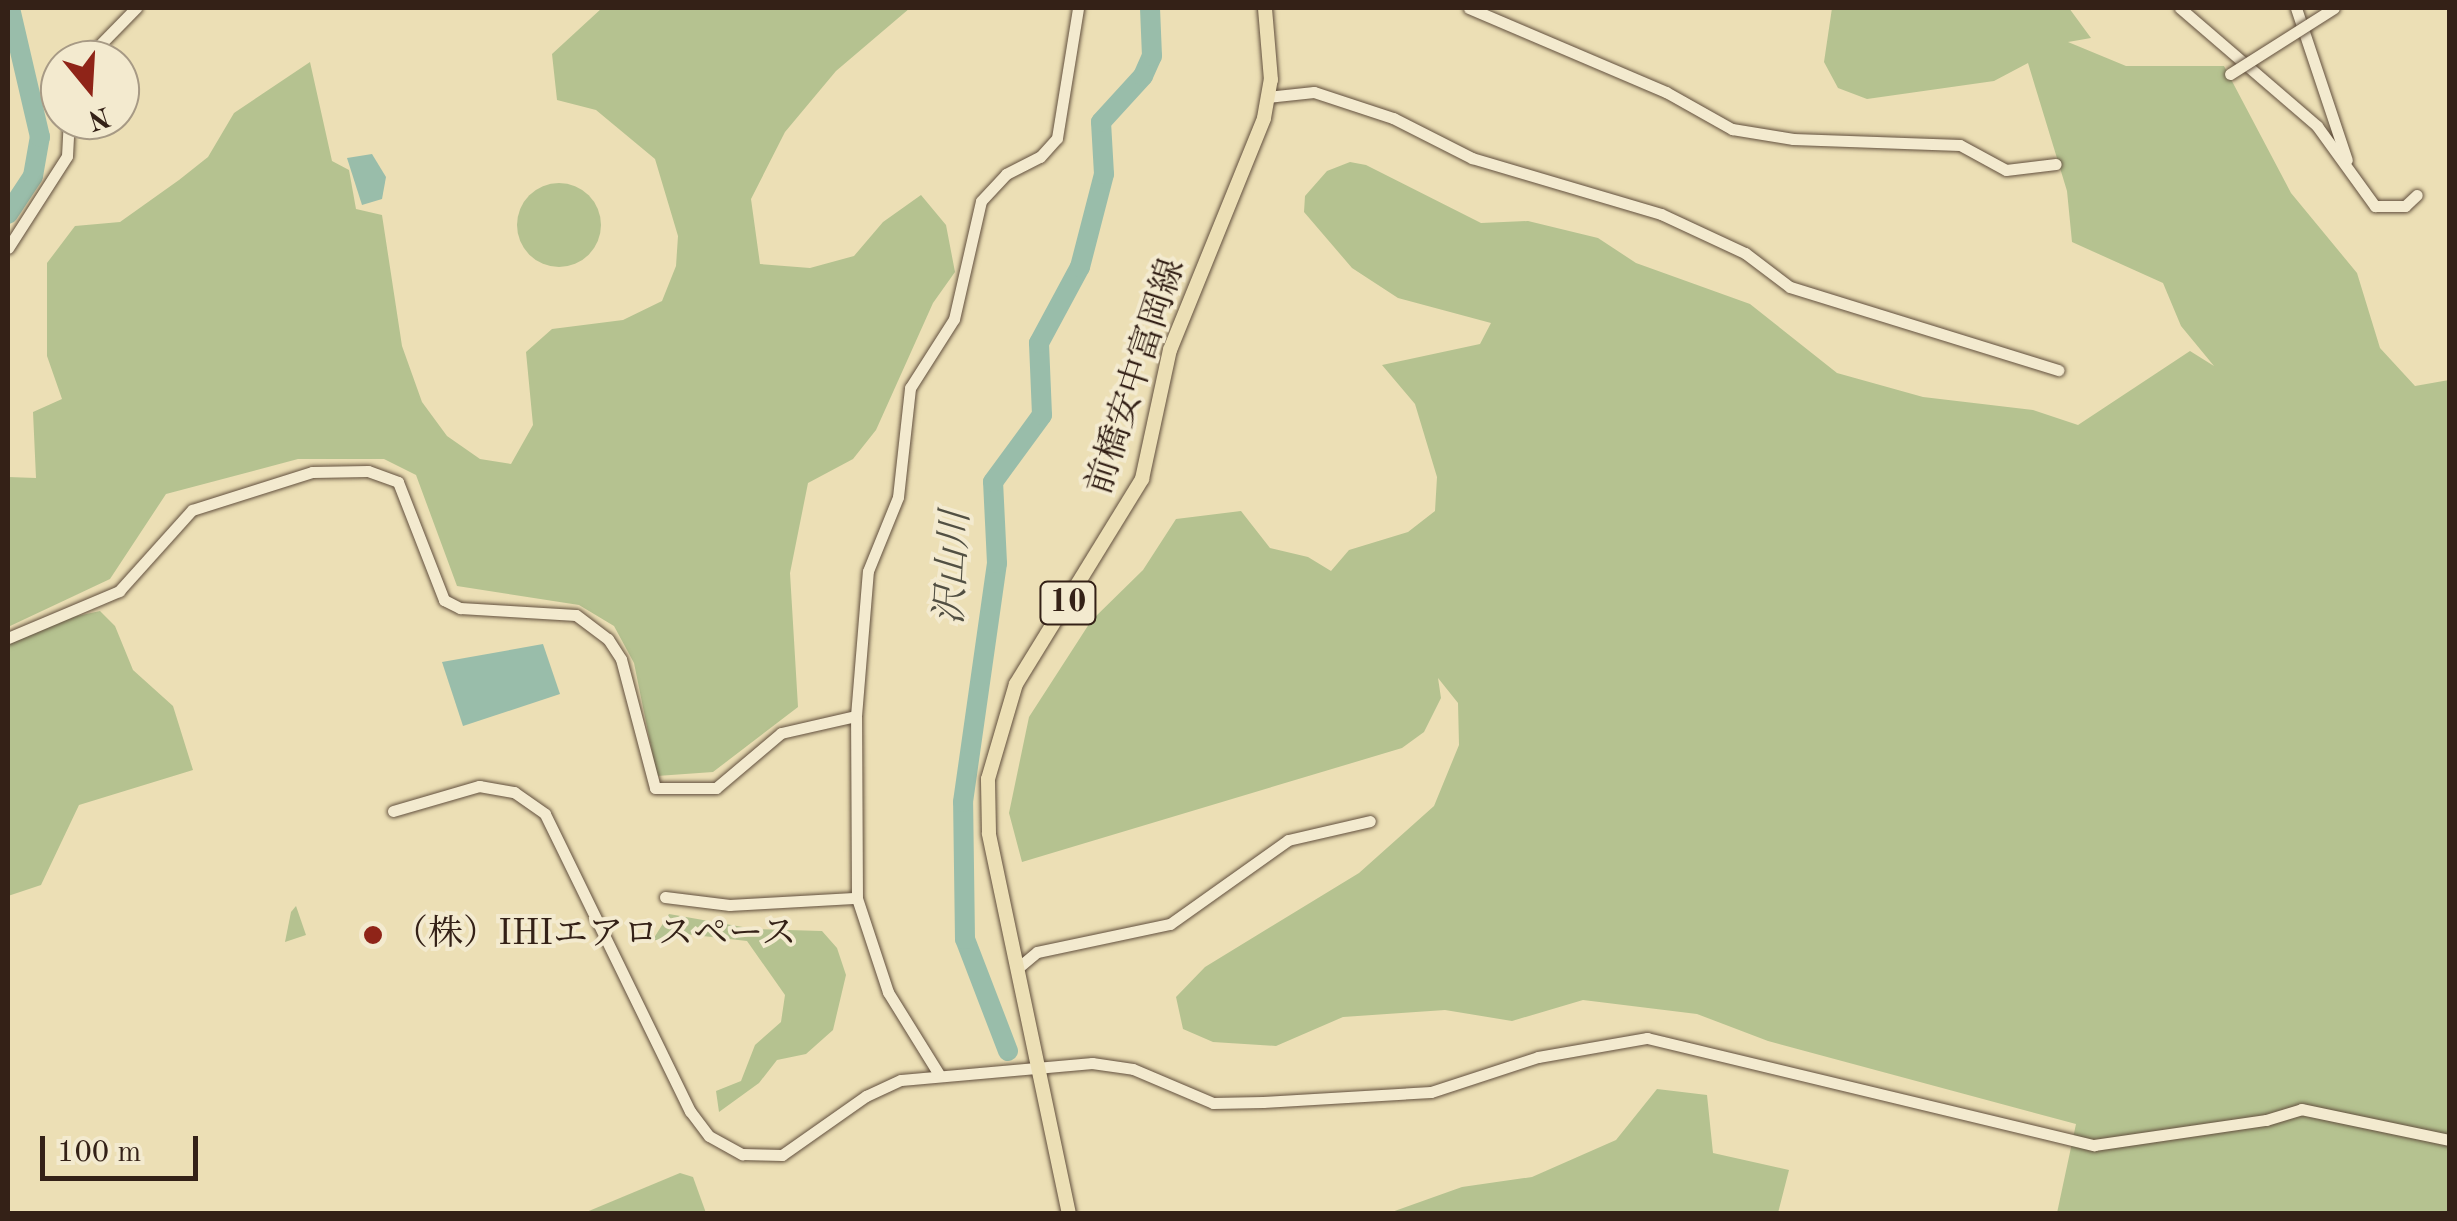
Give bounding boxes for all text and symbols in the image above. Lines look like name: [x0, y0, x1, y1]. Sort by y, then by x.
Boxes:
north arrow: [40, 40, 140, 140]
text: N: [84, 100, 113, 133]
street label: 前橋安中富岡線: [1079, 254, 1195, 500]
water label: 沢山川: [929, 510, 981, 626]
road number: 10: [1038, 576, 1098, 630]
place label: （株）IHIエアロスペース: [393, 914, 798, 956]
marker: （株）IHIエアロスペース: [362, 924, 384, 946]
scale bar: [45, 1116, 202, 1178]
text: 100 m: [57, 1138, 141, 1168]

